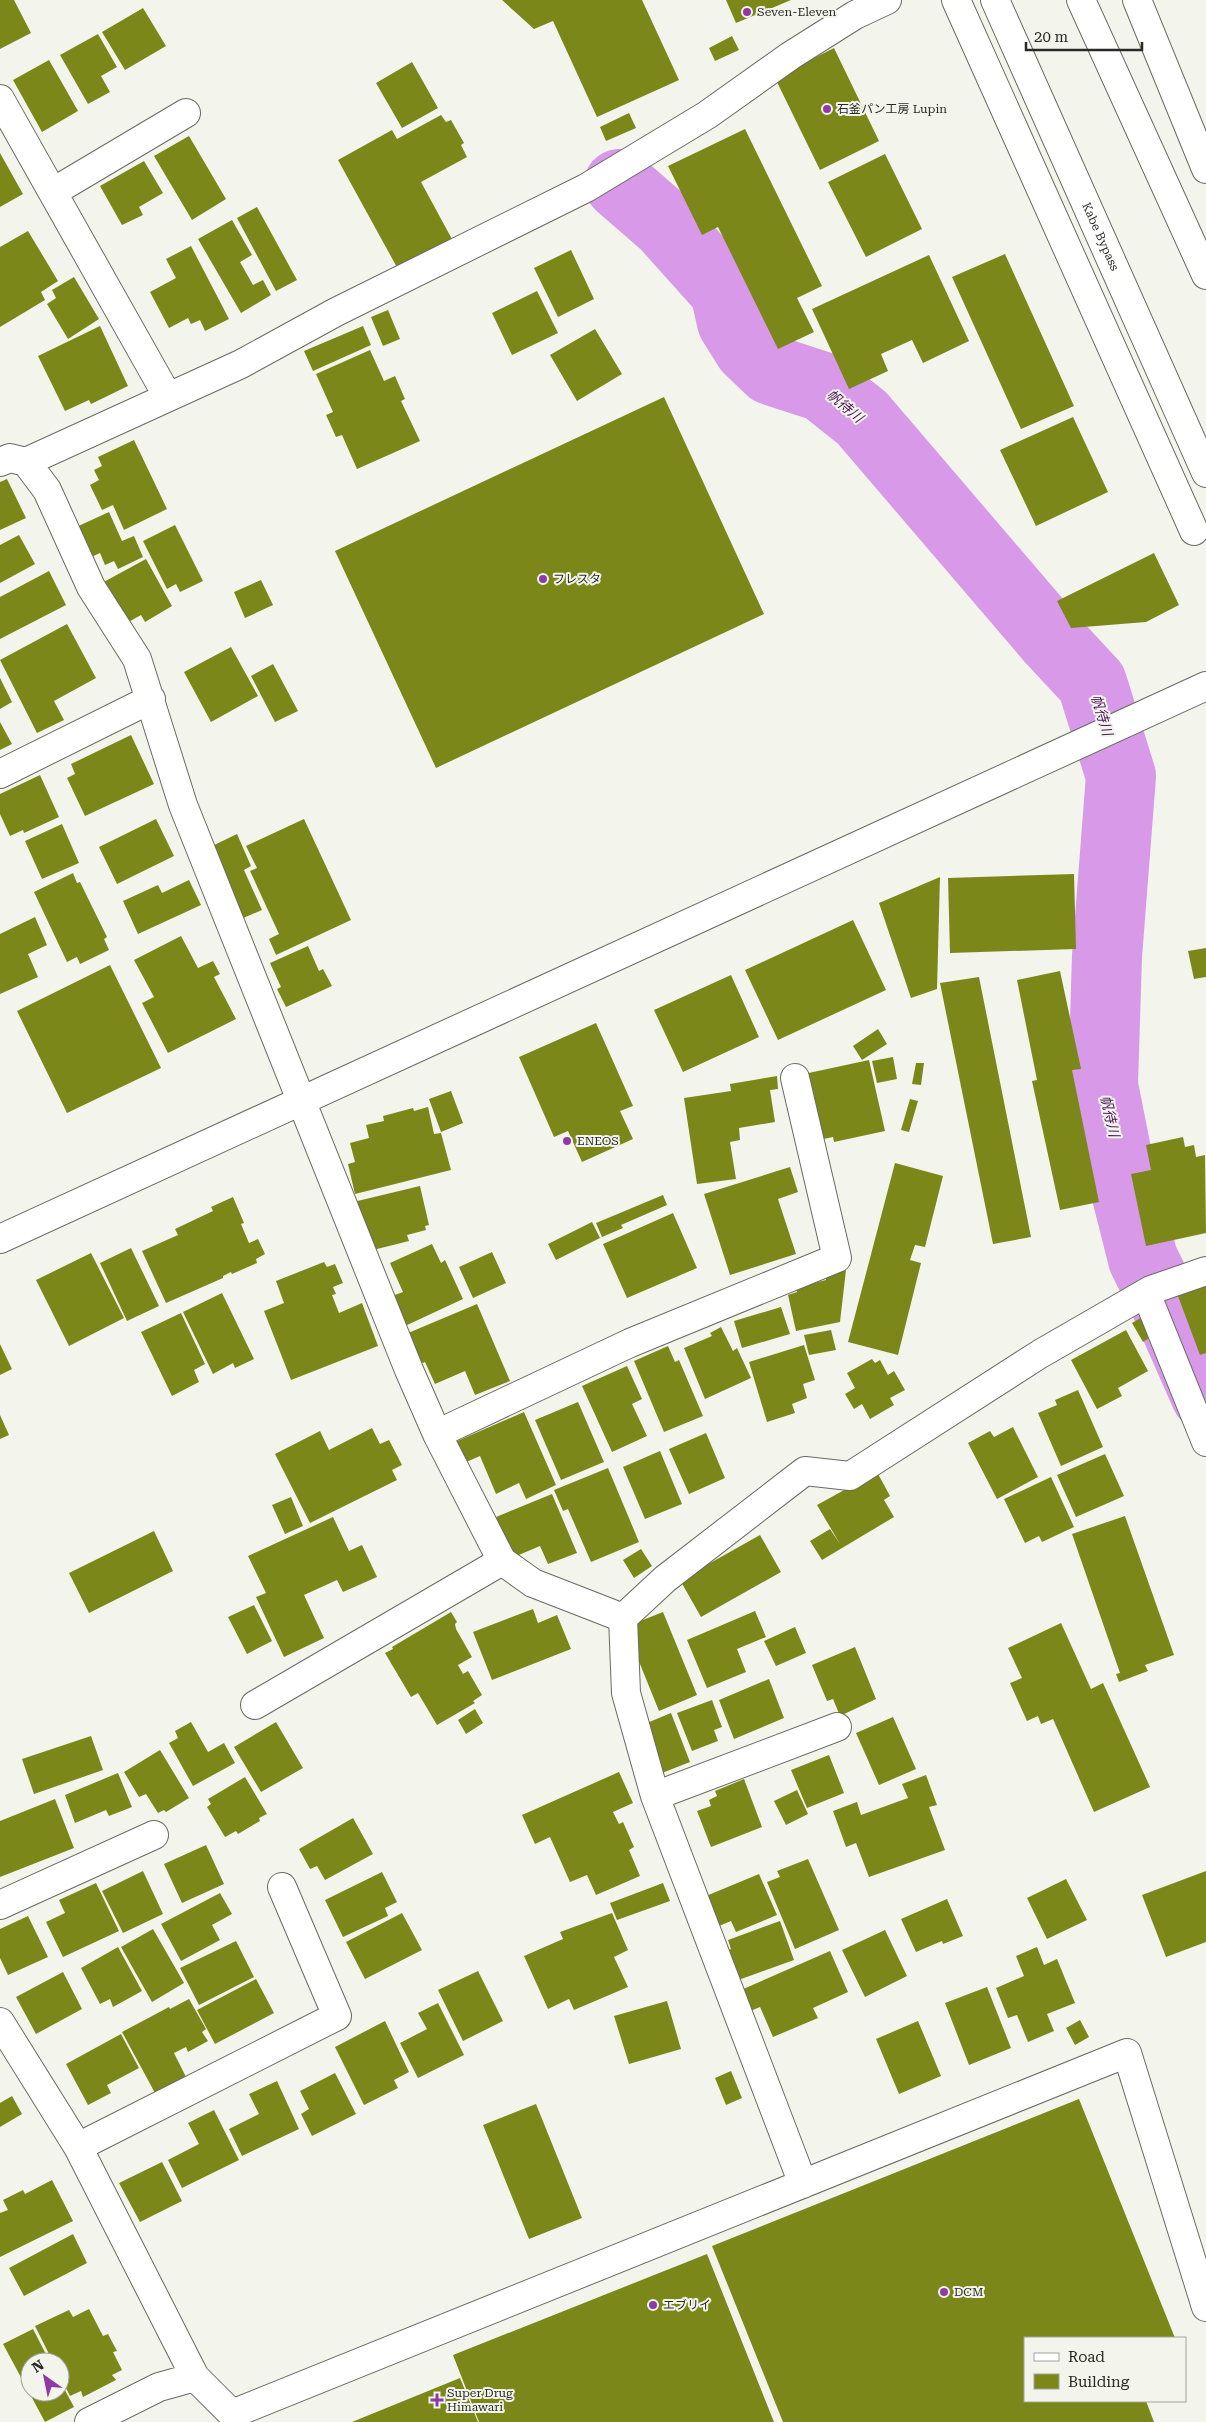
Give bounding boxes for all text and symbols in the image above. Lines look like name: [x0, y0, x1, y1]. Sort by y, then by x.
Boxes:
place label: Seven-Eleven: [757, 5, 837, 19]
marker: Seven-Eleven: [741, 6, 753, 18]
scale bar: [1026, 20, 1142, 52]
text: 20 m: [1034, 28, 1069, 46]
place label: 石釜パン工房 Lupin: [837, 102, 947, 116]
marker: 石釜パン工房 Lupin: [821, 103, 833, 115]
street label: Kabe Bypass: [1079, 200, 1122, 273]
water label: 帆待川: [824, 386, 868, 427]
place label: フレスタ: [553, 572, 601, 586]
marker: フレスタ: [537, 573, 549, 585]
water label: 帆待川: [1088, 693, 1116, 739]
water label: 帆待川: [1097, 1094, 1123, 1140]
place label: ENEOS: [577, 1134, 619, 1148]
marker: ENEOS: [561, 1135, 573, 1147]
place label: DCM: [954, 2285, 983, 2299]
marker: DCM: [938, 2286, 950, 2298]
place label: エブリイ: [663, 2298, 711, 2312]
marker: エブリイ: [647, 2299, 659, 2311]
legend: [1024, 2337, 1186, 2402]
text: Road: [1068, 2348, 1105, 2366]
north arrow: [20, 2352, 70, 2402]
text: N: [29, 2356, 47, 2376]
text: Building: [1068, 2373, 1130, 2391]
place label: Super Drug Himawari: [447, 2386, 513, 2414]
marker: Super Drug Himawari: [431, 2394, 443, 2406]

